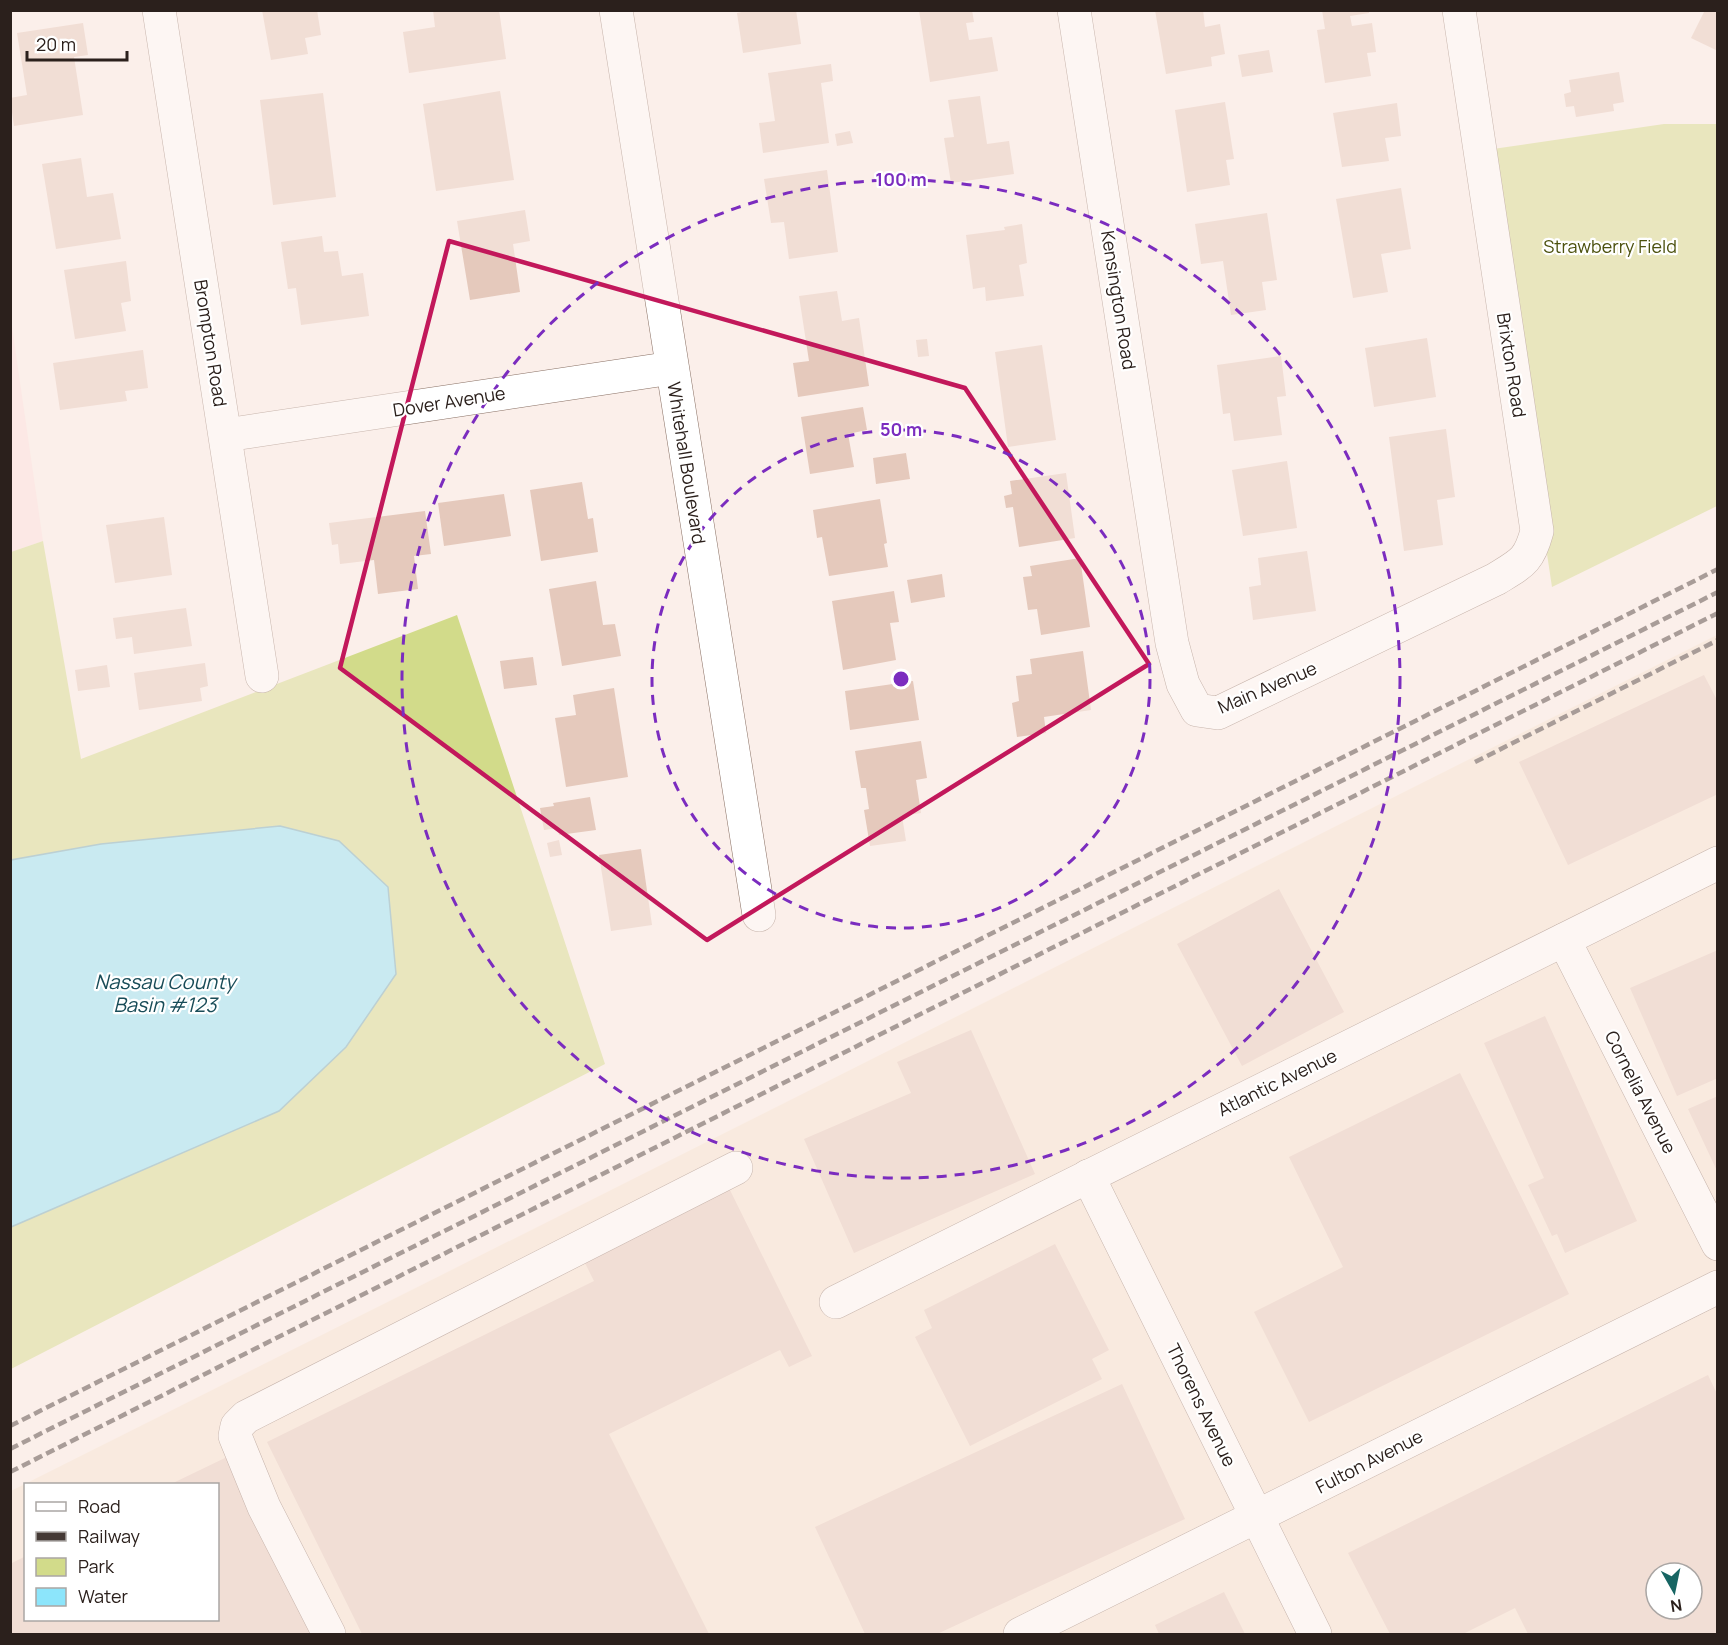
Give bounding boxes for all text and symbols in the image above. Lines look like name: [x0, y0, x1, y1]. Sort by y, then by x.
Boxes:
scale bar: [27, 24, 128, 62]
text: 20 m: [36, 32, 76, 56]
text: 100 m: [875, 167, 927, 191]
street label: Kensington Road: [1096, 229, 1142, 371]
park label: Strawberry Field: [1543, 234, 1677, 258]
street label: Brompton Road: [189, 278, 233, 408]
street label: Brixton Road: [1492, 311, 1532, 419]
street label: Dover Avenue: [391, 380, 507, 422]
street label: Whitehall Boulevard: [662, 380, 712, 546]
text: 50 m: [880, 417, 922, 441]
street label: Main Avenue: [1214, 655, 1320, 719]
centre of rings: [891, 669, 911, 689]
water label: Nassau County Basin #123: [95, 968, 238, 1018]
street label: Cornelia Avenue: [1600, 1026, 1682, 1158]
street label: Atlantic Avenue: [1213, 1043, 1341, 1121]
street label: Thorens Avenue: [1162, 1340, 1242, 1470]
street label: Fulton Avenue: [1311, 1424, 1427, 1498]
legend: [24, 1483, 219, 1621]
text: Road: [78, 1494, 121, 1518]
text: Railway: [78, 1524, 140, 1548]
text: Park: [78, 1554, 115, 1578]
north arrow: [1644, 1561, 1704, 1621]
text: Water: [78, 1584, 128, 1608]
text: N: [1669, 1594, 1684, 1618]

